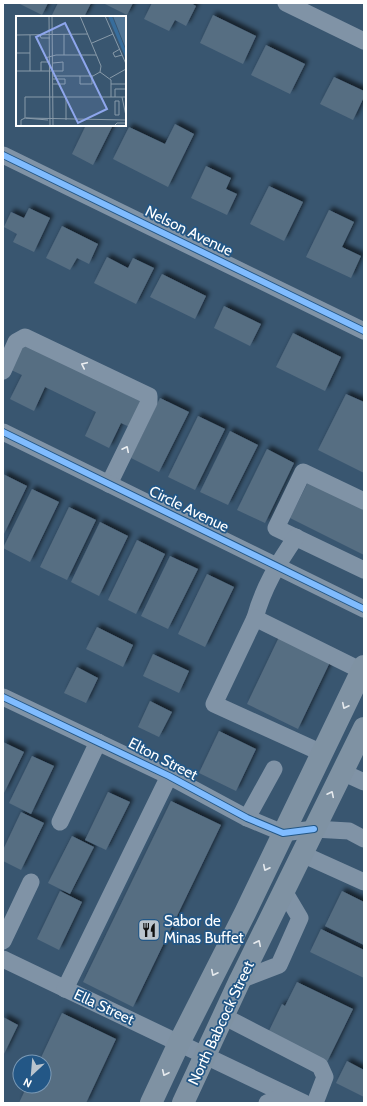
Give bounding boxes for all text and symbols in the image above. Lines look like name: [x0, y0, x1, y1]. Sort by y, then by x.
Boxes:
inset map: [16, 16, 126, 126]
street label: Nelson Avenue: [142, 202, 236, 260]
one-way arrow: [81, 362, 88, 370]
one-way arrow: [122, 446, 129, 453]
street label: Circle Avenue: [146, 482, 232, 536]
one-way arrow: [342, 701, 350, 709]
street label: Elton Street: [125, 734, 201, 784]
one-way arrow: [326, 791, 334, 799]
one-way arrow: [264, 864, 271, 871]
place label: Sabor de Minas Buffet: [164, 912, 244, 947]
restaurant icon: Sabor de Minas Buffet: [136, 917, 162, 943]
one-way arrow: [253, 940, 261, 947]
street label: North Babcock Street: [184, 958, 258, 1088]
one-way arrow: [212, 969, 219, 976]
street label: Ella Street: [71, 985, 137, 1029]
north arrow: [12, 1054, 52, 1094]
one-way arrow: [162, 1069, 170, 1076]
text: N: [21, 1075, 34, 1091]

